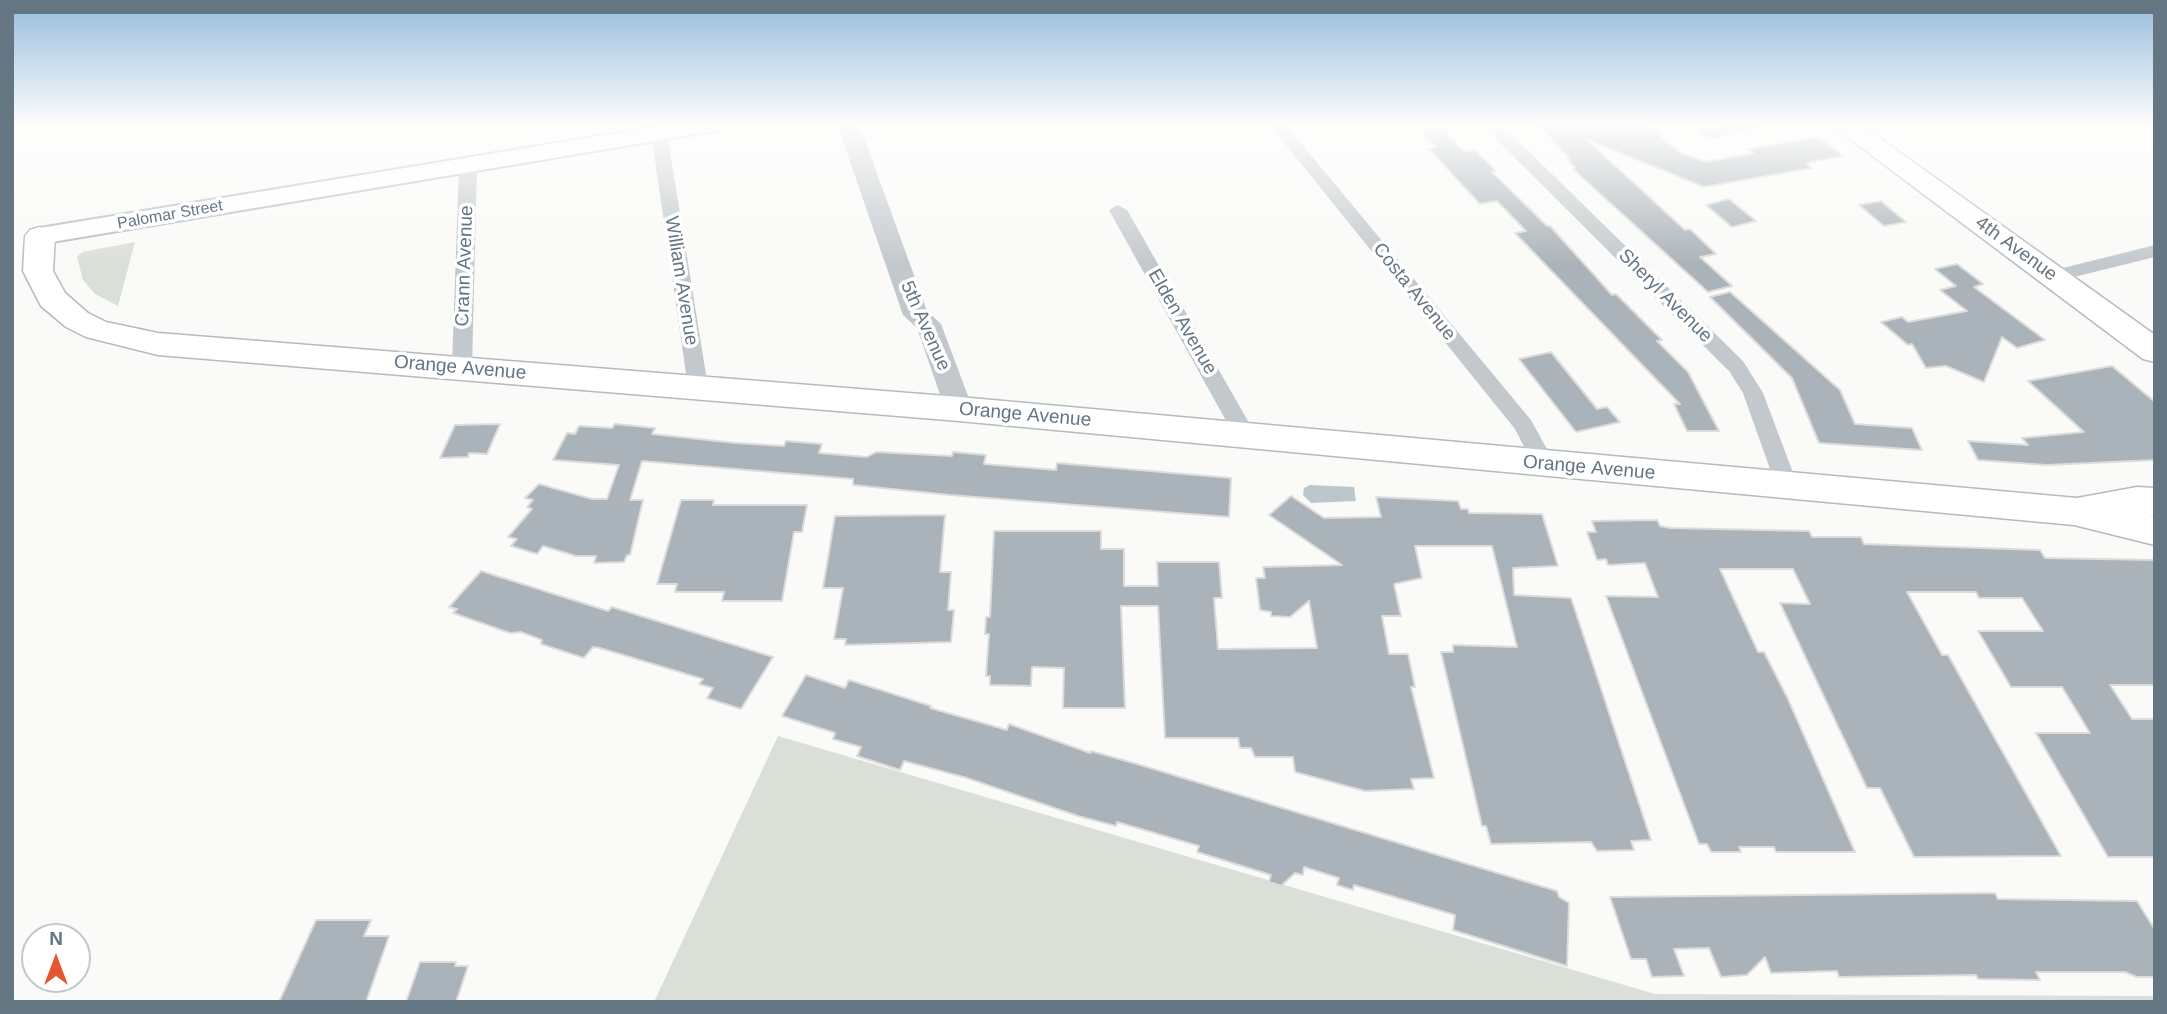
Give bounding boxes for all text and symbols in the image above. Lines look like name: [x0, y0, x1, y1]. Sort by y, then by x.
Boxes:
street label: Palomar Street: [116, 196, 224, 234]
street label: Crann Avenue: [451, 205, 479, 327]
street label: 4th Avenue: [1971, 212, 2061, 286]
street label: William Avenue: [660, 215, 702, 347]
street label: Costa Avenue: [1368, 239, 1460, 345]
street label: Sheryl Avenue: [1613, 244, 1717, 348]
street label: Elden Avenue: [1143, 265, 1221, 379]
street label: 5th Avenue: [895, 278, 955, 374]
street label: Orange Avenue: [393, 351, 527, 385]
street label: Orange Avenue: [958, 398, 1092, 432]
street label: Orange Avenue: [1522, 451, 1656, 485]
north arrow: [21, 923, 91, 993]
text: N: [49, 928, 63, 949]

